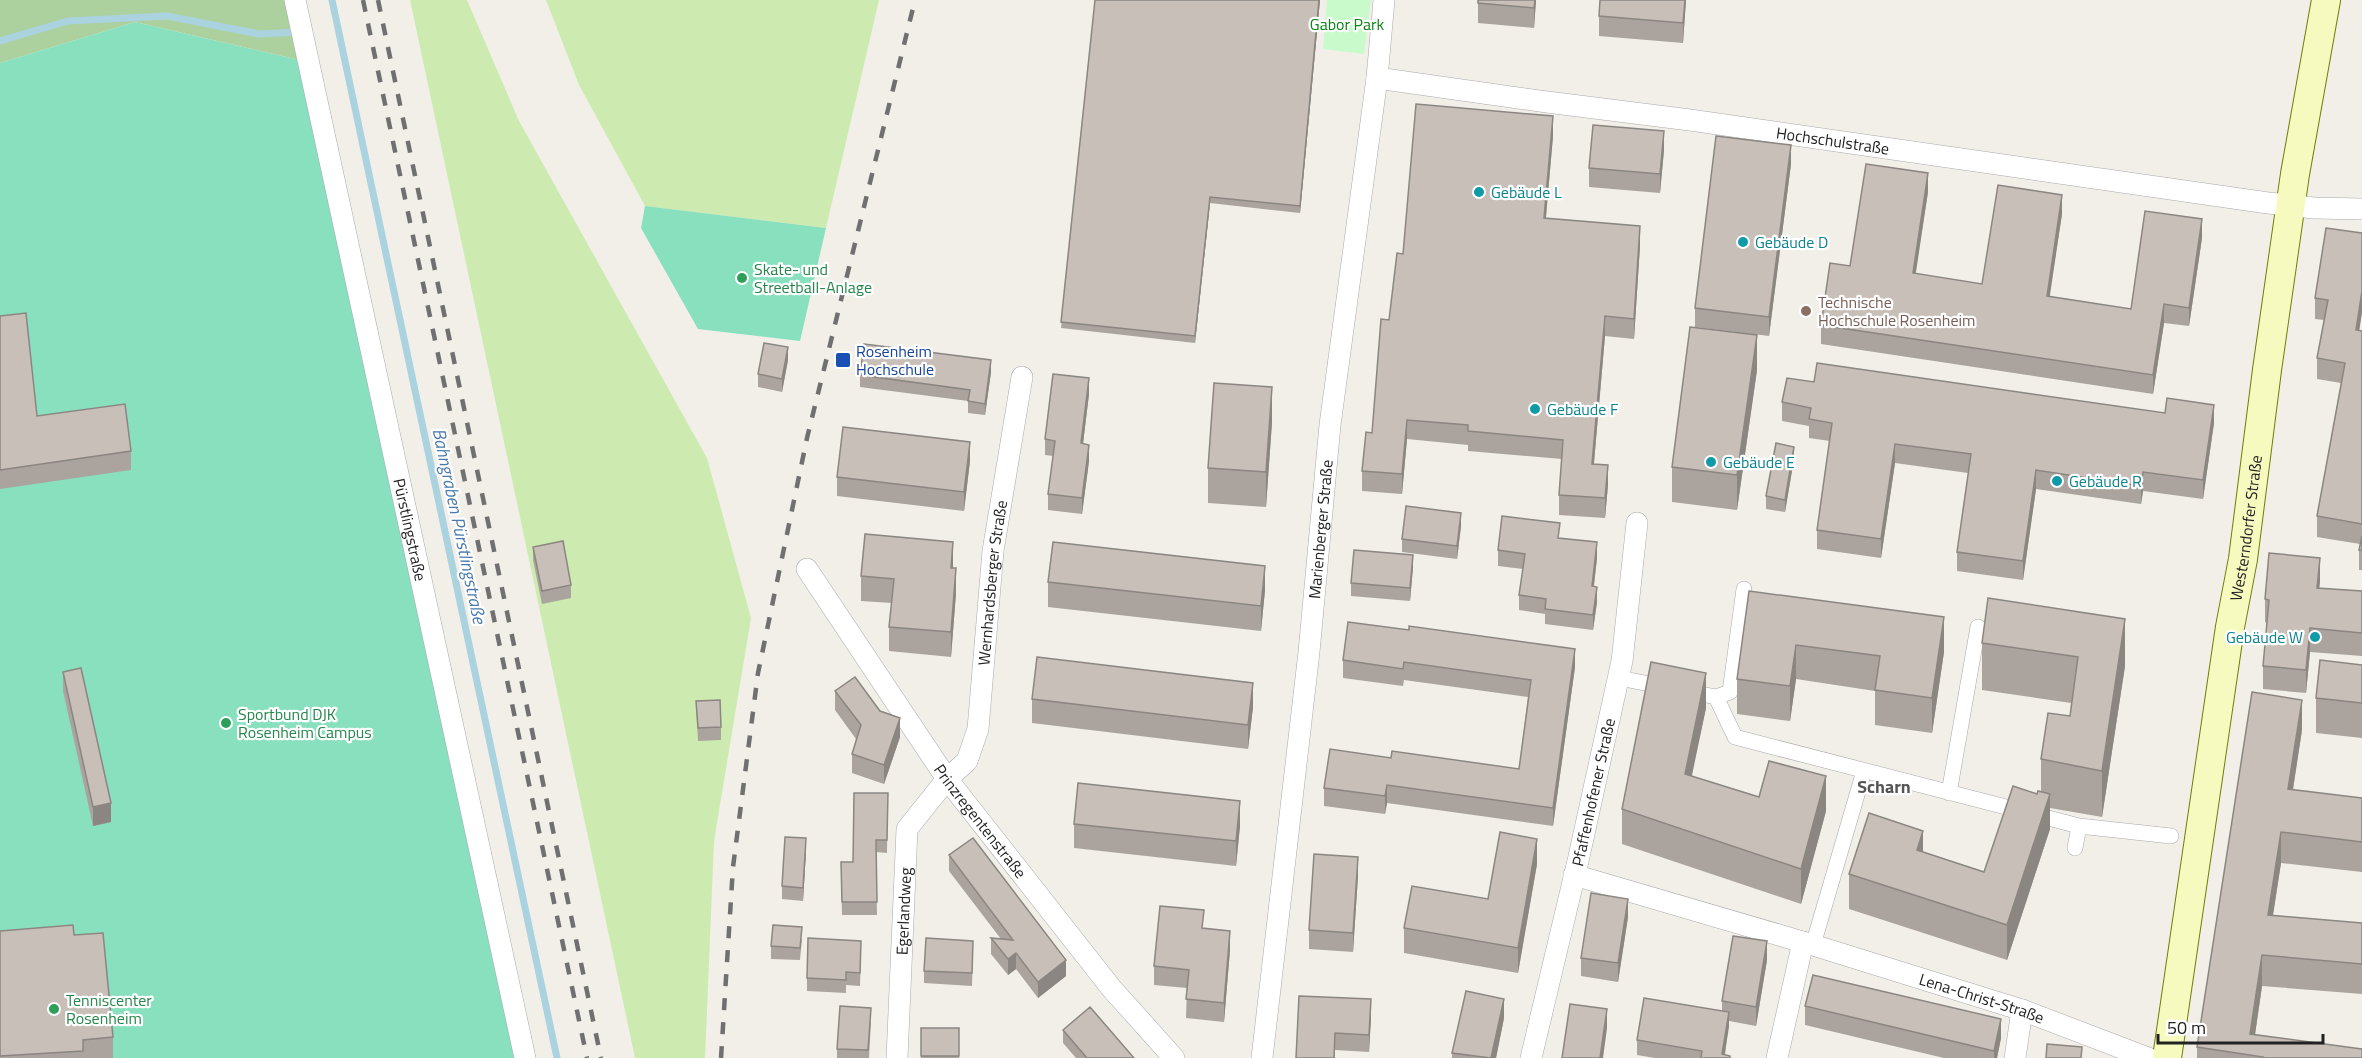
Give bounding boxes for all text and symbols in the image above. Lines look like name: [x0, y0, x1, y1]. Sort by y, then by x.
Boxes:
park label: Gabor Park: [1310, 12, 1385, 36]
street label: Hochschulstraße: [1775, 121, 1891, 160]
place label: Gebäude L: [1491, 180, 1562, 204]
marker: Gebäude L: [1472, 185, 1486, 199]
place label: Gebäude D: [1755, 230, 1828, 254]
marker: Gebäude D: [1736, 235, 1750, 249]
place label: Skate- und Streetball-Anlage: [754, 257, 872, 299]
marker: Skate- und Streetball-Anlage: [735, 271, 749, 285]
place label: Technische Hochschule Rosenheim: [1818, 290, 1975, 332]
marker: Technische Hochschule Rosenheim: [1799, 304, 1813, 318]
place label: Rosenheim Hochschule: [856, 339, 934, 381]
marker: Rosenheim Hochschule: [834, 351, 852, 369]
place label: Gebäude F: [1547, 397, 1618, 421]
marker: Gebäude F: [1528, 402, 1542, 416]
water label: Bahngraben Pürstlingstraße: [426, 426, 494, 628]
place label: Gebäude E: [1723, 450, 1795, 474]
street label: Westerndorfer Straße: [2223, 454, 2268, 603]
marker: Gebäude E: [1704, 455, 1718, 469]
street label: Marienberger Straße: [1302, 459, 1339, 600]
place label: Gebäude R: [2069, 469, 2142, 493]
marker: Gebäude R: [2050, 474, 2064, 488]
street label: Pürstlingstraße: [387, 476, 433, 583]
street label: Wernhardsberger Straße: [971, 498, 1013, 666]
place label: Gebäude W: [2226, 625, 2303, 649]
marker: Gebäude W: [2308, 630, 2322, 644]
place label: Sportbund DJK Rosenheim Campus: [238, 702, 372, 744]
marker: Sportbund DJK Rosenheim Campus: [219, 716, 233, 730]
street label: Pfaffenhofener Straße: [1565, 716, 1621, 869]
street label: Prinzregentenstraße: [928, 759, 1033, 883]
district label: Scharn: [1857, 773, 1911, 800]
street label: Egerlandweg: [890, 867, 917, 955]
street label: Lena-Christ-Straße: [1916, 967, 2048, 1029]
place label: Tenniscenter Rosenheim: [66, 988, 152, 1030]
marker: Tenniscenter Rosenheim: [47, 1002, 61, 1016]
scale bar: [2158, 1007, 2323, 1045]
text: 50 m: [2167, 1014, 2206, 1041]

